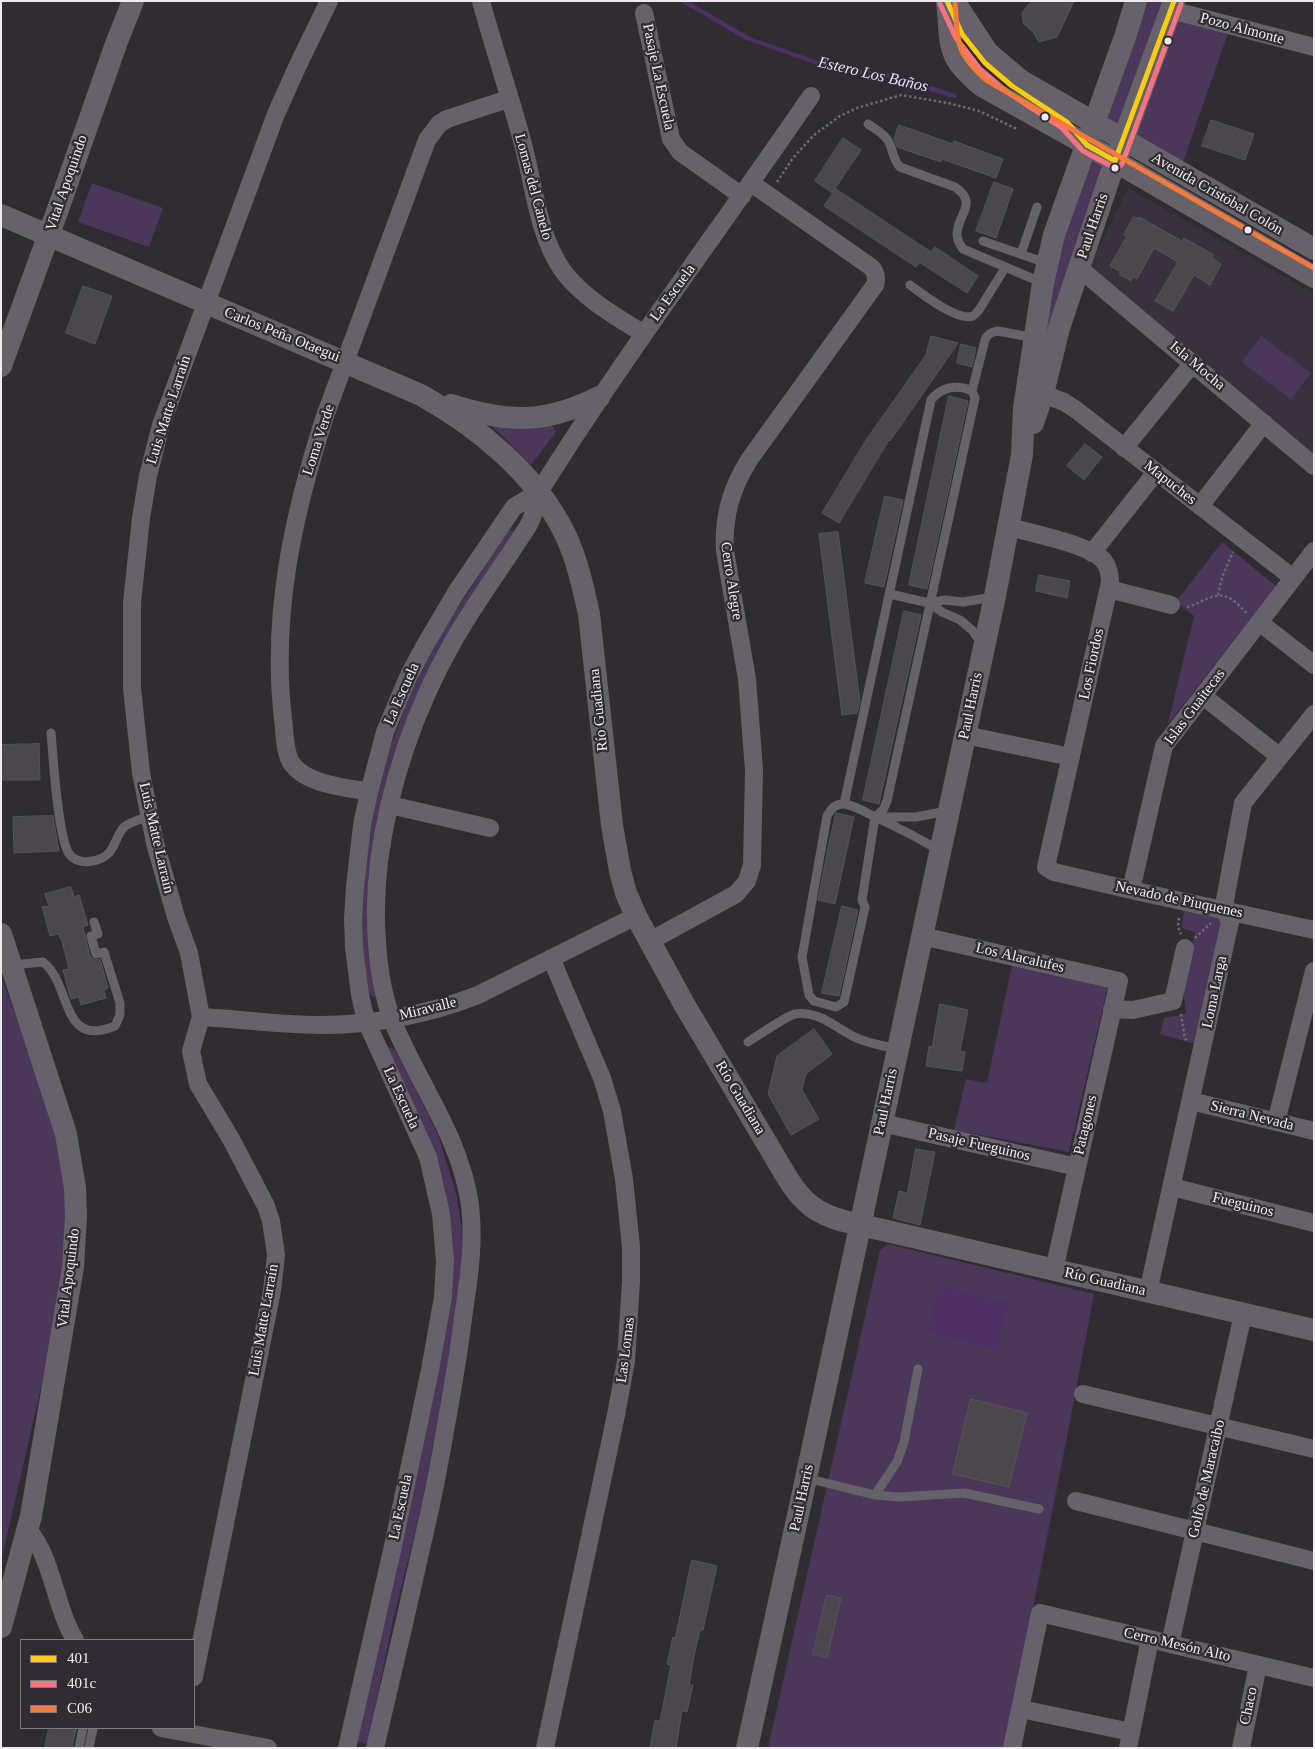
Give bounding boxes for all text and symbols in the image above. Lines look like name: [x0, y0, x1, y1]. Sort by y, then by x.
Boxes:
street label: Pozo Almonte: [1198, 9, 1286, 49]
street label: Pasaje La Escuela: [638, 22, 678, 132]
unlabelled marker: [1163, 36, 1173, 46]
water label: Estero Los Baños: [816, 53, 930, 97]
unlabelled marker: [1040, 112, 1050, 122]
street label: Lomas del Canelo: [510, 132, 556, 242]
street label: Vital Apoquindo: [42, 133, 92, 233]
street label: Avenida Cristóbal Colón: [1148, 149, 1286, 239]
unlabelled marker: [1110, 163, 1120, 173]
street label: Paul Harris: [1073, 191, 1113, 261]
unlabelled marker: [1243, 225, 1253, 235]
street label: La Escuela: [646, 261, 700, 325]
street label: Carlos Peña Otaegui: [221, 304, 343, 366]
street label: Isla Mocha: [1166, 338, 1228, 394]
street label: Luis Matte Larraín: [143, 353, 195, 467]
street label: Loma Verde: [299, 402, 339, 478]
street label: Mapuches: [1140, 457, 1200, 509]
street label: Cerro Alegre: [716, 541, 746, 621]
street label: Los Fiordos: [1076, 627, 1108, 701]
street label: La Escuela: [380, 660, 424, 728]
street label: Islas Guaitecas: [1161, 665, 1229, 749]
street label: Río Guadiana: [586, 668, 612, 752]
street label: Paul Harris: [955, 671, 987, 741]
street label: Luis Matte Larraín: [134, 781, 178, 895]
street label: Nevado de Piuquenes: [1114, 878, 1244, 922]
street label: Los Alacalufes: [974, 939, 1066, 977]
street label: Loma Larga: [1199, 954, 1231, 1030]
street label: Miravalle: [398, 993, 458, 1025]
street label: Río Guadiana: [711, 1058, 769, 1138]
street label: La Escuela: [379, 1064, 423, 1132]
street label: Paul Harris: [870, 1067, 902, 1137]
street label: Patagones: [1070, 1093, 1102, 1157]
street label: Sierra Nevada: [1208, 1097, 1296, 1135]
street label: Pasaje Fueguinos: [926, 1124, 1032, 1166]
street label: Fueguinos: [1210, 1189, 1276, 1221]
street label: Vital Apoquindo: [54, 1227, 84, 1329]
street label: Luis Matte Larraín: [245, 1263, 283, 1377]
street label: Río Guadiana: [1063, 1264, 1147, 1300]
street label: Las Lomas: [613, 1316, 639, 1384]
street label: Golfo de Maracaibo: [1185, 1418, 1229, 1540]
street label: Paul Harris: [786, 1463, 818, 1533]
street label: La Escuela: [385, 1473, 417, 1541]
street label: Cerro Mesón Alto: [1122, 1624, 1232, 1666]
legend: [20, 1639, 195, 1729]
text: 401: [67, 1650, 90, 1666]
text: 401c: [67, 1675, 96, 1691]
street label: Chaco: [1236, 1685, 1262, 1727]
text: C06: [67, 1700, 92, 1716]

